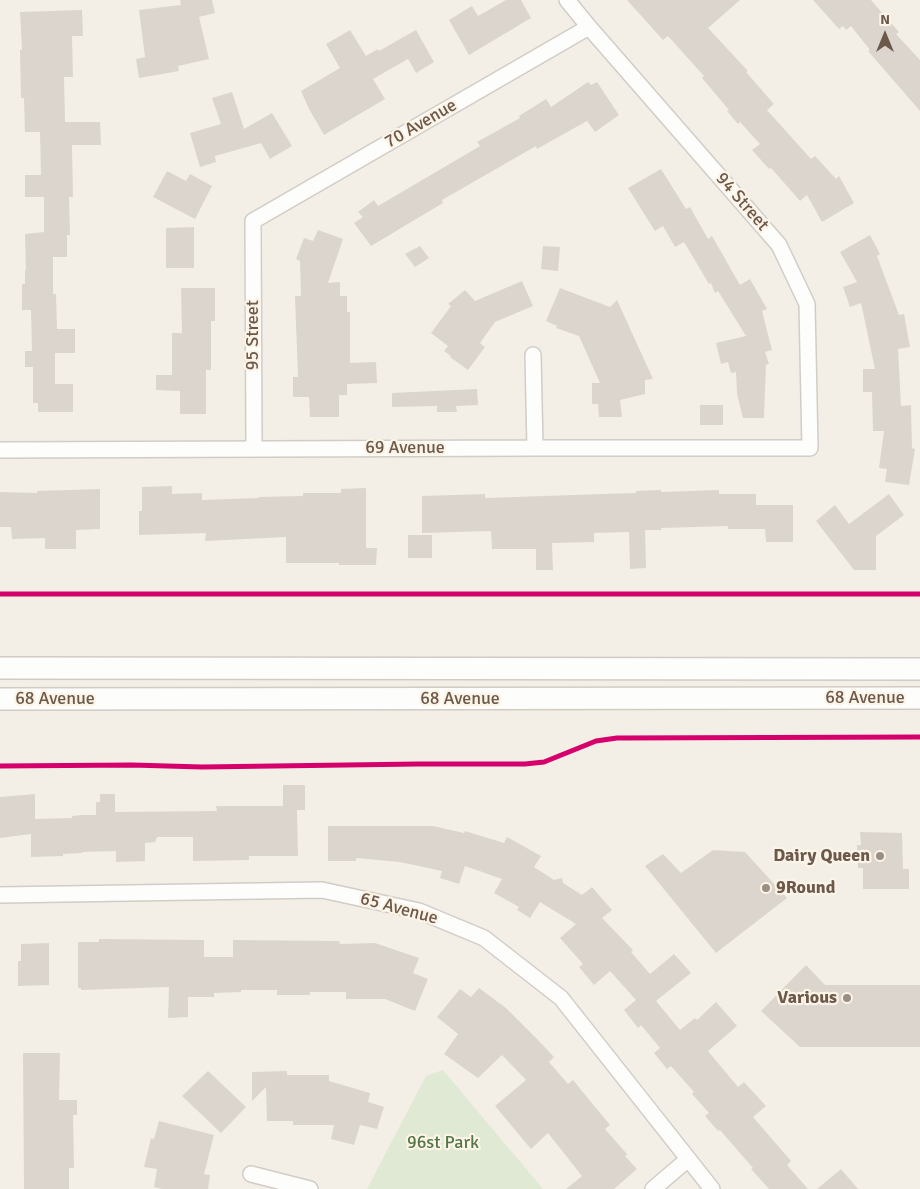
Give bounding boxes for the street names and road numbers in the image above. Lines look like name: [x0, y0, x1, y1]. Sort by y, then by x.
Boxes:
street label: 70 Avenue: [381, 95, 461, 153]
street label: 94 Street: [711, 168, 773, 236]
street label: 95 Street: [242, 300, 264, 370]
street label: 69 Avenue: [365, 437, 445, 459]
street label: 68 Avenue: [825, 687, 905, 709]
street label: 68 Avenue: [15, 688, 95, 710]
street label: 68 Avenue: [420, 688, 500, 710]
street label: 65 Avenue: [358, 888, 440, 930]

